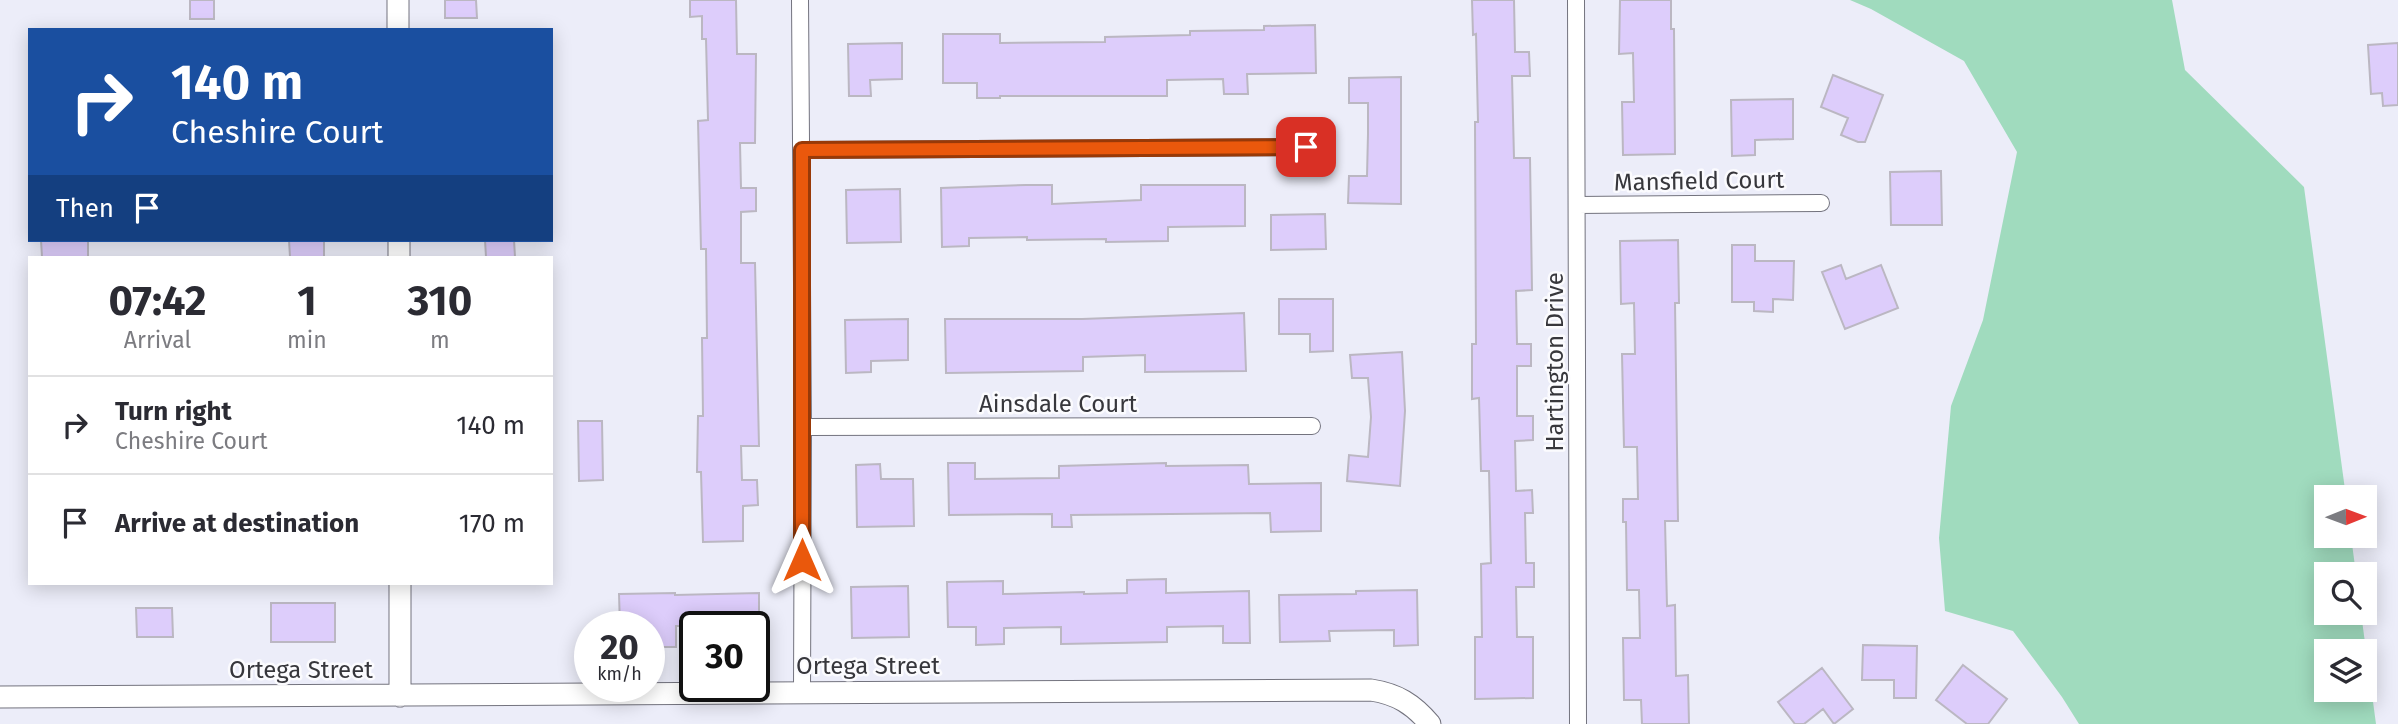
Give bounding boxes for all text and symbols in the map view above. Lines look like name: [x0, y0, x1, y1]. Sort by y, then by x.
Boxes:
text: 140 m: [171, 53, 303, 112]
icon: right: [56, 56, 147, 147]
text: Cheshire Court: [171, 113, 383, 151]
pin: [1276, 117, 1336, 177]
icon: arrive: [1287, 128, 1325, 166]
street label: Mansfield Court: [1614, 166, 1785, 196]
icon: arrive: [128, 189, 166, 227]
text: Then: [56, 193, 114, 224]
street label: Hartington Drive: [1541, 272, 1569, 452]
text: 07:42: [109, 276, 206, 326]
text: 1: [297, 276, 317, 326]
text: 310: [407, 276, 472, 326]
text: Arrival: [124, 326, 191, 354]
text: min: [287, 326, 327, 354]
text: m: [430, 326, 450, 354]
street label: Ainsdale Court: [979, 390, 1137, 418]
text: Turn right: [115, 396, 232, 427]
icon: right: [56, 406, 94, 444]
text: 140 m: [456, 410, 525, 441]
text: Cheshire Court: [115, 427, 268, 455]
north arrow: [2314, 485, 2376, 548]
map controls: [2314, 485, 2377, 702]
icon: arrive: [56, 504, 94, 542]
text: Arrive at destination: [115, 508, 359, 539]
text: 170 m: [459, 508, 525, 539]
position arrow: [765, 523, 839, 597]
button: search: [2314, 562, 2377, 625]
speed limit sign: 30: [679, 611, 770, 702]
text: 20: [600, 626, 639, 668]
button: layers: [2314, 639, 2377, 702]
street label: Ortega Street: [796, 652, 940, 680]
street label: Ortega Street: [229, 656, 373, 684]
text: km/h: [597, 663, 642, 685]

